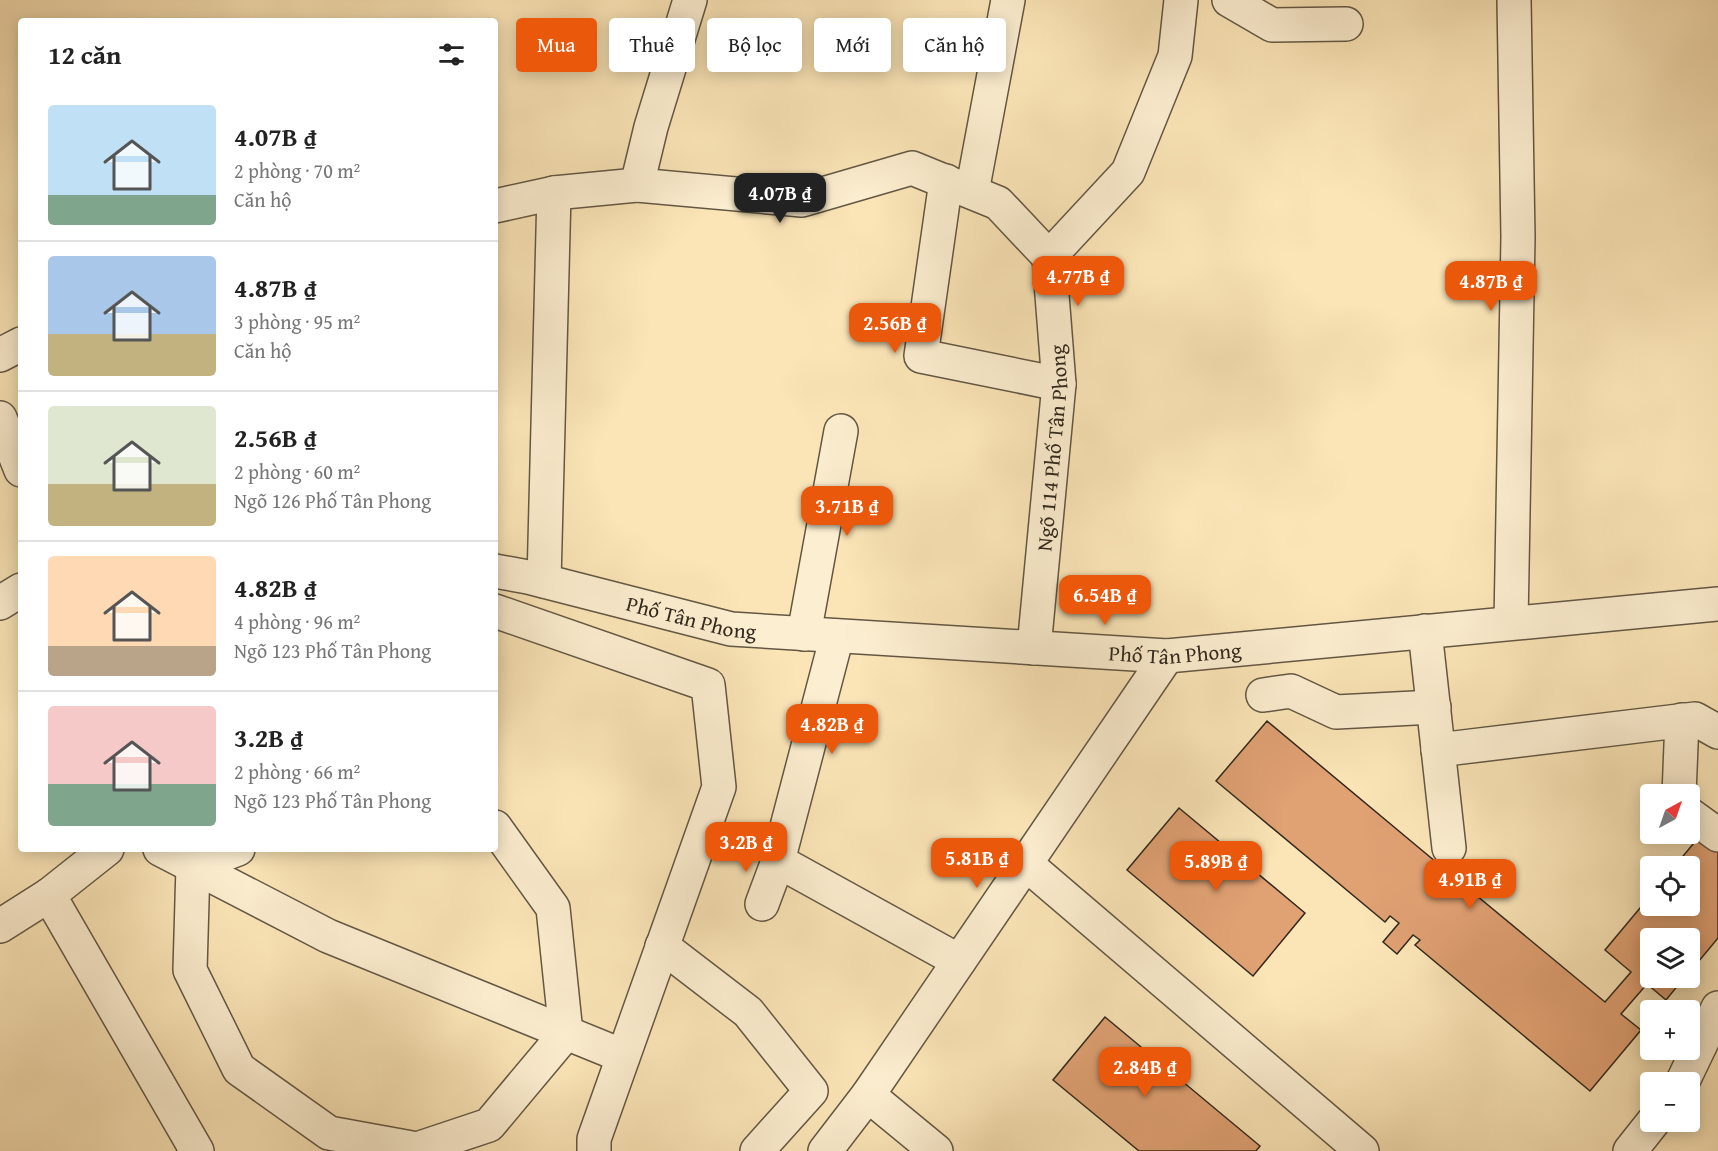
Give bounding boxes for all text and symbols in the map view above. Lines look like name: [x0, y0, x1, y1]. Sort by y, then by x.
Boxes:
chip: Mua: [516, 18, 597, 72]
chip: Thuê: [609, 18, 695, 72]
chip: Bộ lọc: [707, 18, 802, 72]
chip: Mới: [814, 18, 891, 72]
chip: Căn hộ: [903, 18, 1006, 72]
text: 12 căn: [48, 35, 121, 74]
icon: filters: [435, 38, 468, 71]
text: 4.07B ₫: [234, 117, 317, 156]
icon: home: [96, 129, 168, 201]
text: 2 phòng · 70 m²: [234, 156, 360, 185]
pin: 4.07B ₫: [725, 173, 835, 224]
text: 4.07B ₫: [748, 178, 812, 207]
text: Căn hộ: [234, 185, 291, 214]
pin: 4.77B ₫: [1023, 256, 1133, 307]
text: 4.77B ₫: [1046, 261, 1110, 290]
pin: 4.87B ₫: [1436, 261, 1546, 312]
text: 4.87B ₫: [1459, 266, 1523, 295]
text: 4.87B ₫: [234, 268, 317, 307]
icon: home: [96, 280, 168, 352]
pin: 2.56B ₫: [840, 303, 950, 354]
text: 3 phòng · 95 m²: [234, 307, 360, 336]
text: 2.56B ₫: [863, 308, 927, 337]
text: Căn hộ: [234, 336, 291, 365]
street label: Ngõ 114 Phố Tân Phong: [1028, 343, 1075, 552]
text: 2.56B ₫: [234, 418, 317, 457]
icon: home: [96, 430, 168, 502]
text: 2 phòng · 60 m²: [234, 457, 360, 486]
text: Ngõ 126 Phố Tân Phong: [234, 486, 431, 515]
pin: 3.71B ₫: [792, 486, 902, 537]
text: 3.71B ₫: [815, 491, 879, 520]
text: 4.82B ₫: [234, 568, 317, 607]
pin: 6.54B ₫: [1050, 575, 1160, 626]
icon: home: [96, 580, 168, 652]
text: 6.54B ₫: [1073, 580, 1137, 609]
street label: Phố Tân Phong: [623, 587, 758, 646]
text: 4 phòng · 96 m²: [234, 607, 360, 636]
street label: Phố Tân Phong: [1108, 634, 1243, 672]
text: Ngõ 123 Phố Tân Phong: [234, 636, 431, 665]
pin: 4.82B ₫: [777, 704, 887, 755]
text: 4.82B ₫: [800, 709, 864, 738]
text: 3.2B ₫: [234, 718, 304, 757]
icon: home: [96, 730, 168, 802]
text: 2 phòng · 66 m²: [234, 757, 360, 786]
north arrow: [1640, 784, 1700, 844]
map controls: [1640, 784, 1700, 1132]
text: Ngõ 123 Phố Tân Phong: [234, 786, 431, 815]
pin: 3.2B ₫: [697, 822, 795, 873]
text: 3.2B ₫: [719, 827, 773, 856]
pin: 5.81B ₫: [922, 838, 1032, 889]
pin: 5.89B ₫: [1161, 841, 1271, 892]
text: 5.81B ₫: [945, 843, 1009, 872]
text: 5.89B ₫: [1184, 846, 1248, 875]
button: locate: [1640, 856, 1700, 916]
pin: 4.91B ₫: [1415, 859, 1525, 910]
text: 4.91B ₫: [1438, 864, 1502, 893]
button: layers: [1640, 928, 1700, 988]
button: +: [1640, 1000, 1700, 1060]
pin: 2.84B ₫: [1090, 1047, 1200, 1098]
text: 2.84B ₫: [1113, 1052, 1177, 1081]
button: −: [1640, 1072, 1700, 1132]

